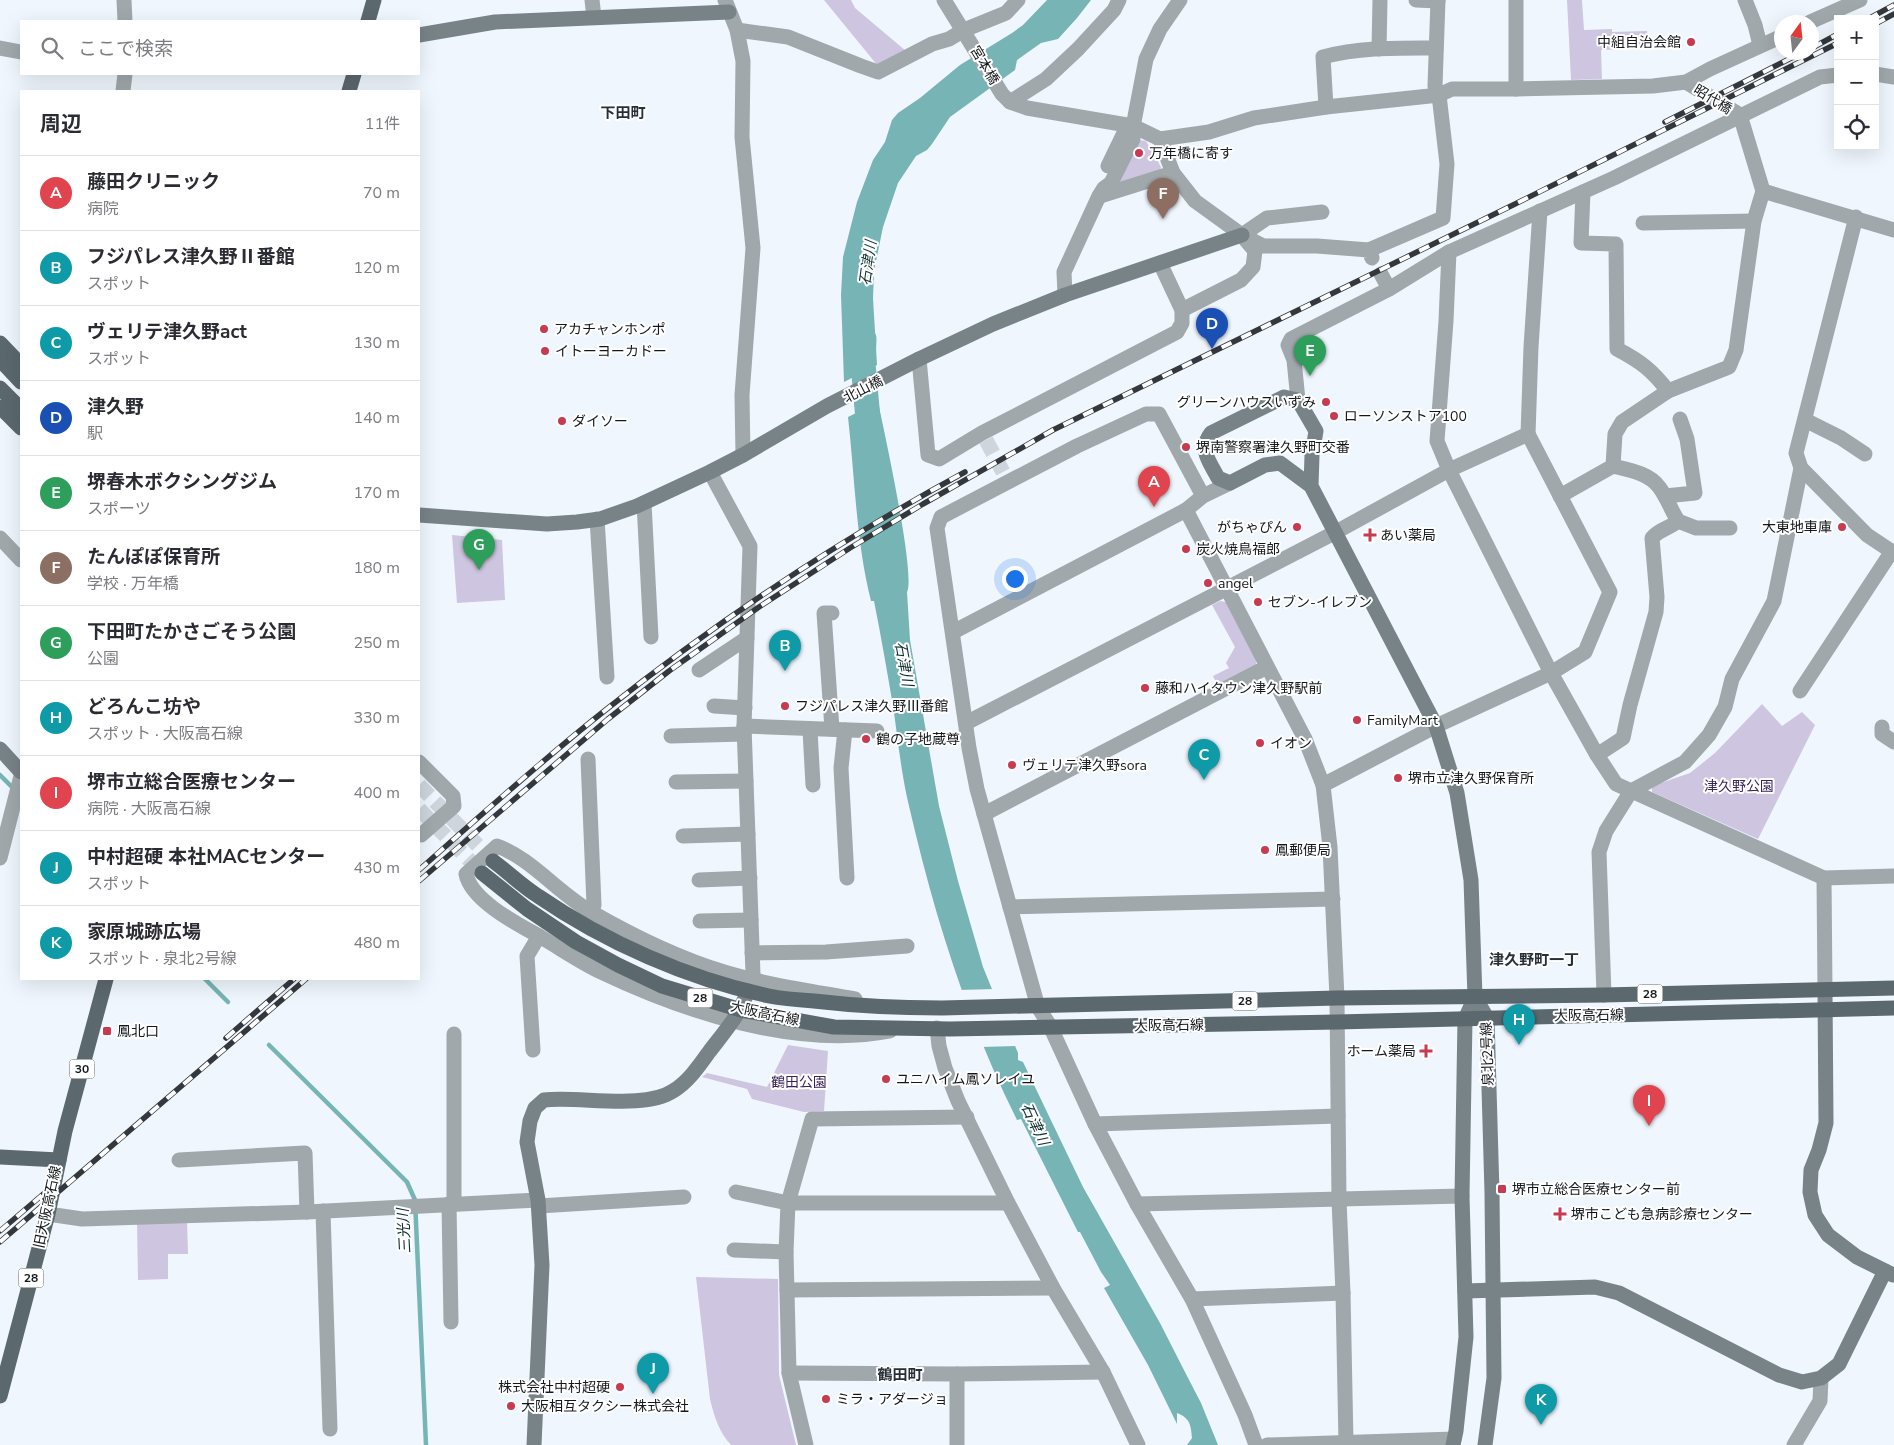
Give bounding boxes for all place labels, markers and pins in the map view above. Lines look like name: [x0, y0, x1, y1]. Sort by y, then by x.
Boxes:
place label: 中組自治会館: [1597, 33, 1681, 52]
marker: 中組自治会館: [1685, 36, 1697, 48]
place label: 万年橋に寄す: [1149, 144, 1233, 163]
marker: 万年橋に寄す: [1133, 147, 1145, 159]
pin: F: [1147, 178, 1179, 219]
pin: D: [1196, 308, 1228, 349]
place label: アカチャンホンポ: [554, 320, 666, 339]
marker: アカチャンホンポ: [538, 323, 550, 335]
pin: E: [1294, 335, 1326, 376]
place label: イトーヨーカドー: [555, 342, 667, 361]
marker: イトーヨーカドー: [539, 345, 551, 357]
place label: グリーンハウスいずみ: [1177, 393, 1316, 412]
marker: グリーンハウスいずみ: [1320, 396, 1332, 408]
place label: ローソンストア100: [1344, 407, 1467, 426]
marker: ローソンストア100: [1328, 410, 1340, 422]
place label: ダイソー: [572, 412, 628, 431]
marker: ダイソー: [556, 415, 568, 427]
place label: 堺南警察署津久野町交番: [1196, 438, 1350, 457]
marker: 堺南警察署津久野町交番: [1180, 441, 1192, 453]
pin: A: [1138, 466, 1170, 507]
place label: がちゃぴん: [1217, 518, 1287, 537]
place label: 大東地車庫: [1762, 518, 1832, 537]
marker: がちゃぴん: [1291, 521, 1303, 533]
marker: 大東地車庫: [1836, 521, 1848, 533]
place label: あい薬局: [1380, 526, 1436, 545]
pin: G: [463, 529, 495, 570]
marker: あい薬局: [1364, 529, 1376, 541]
place label: 炭火焼鳥福郎: [1196, 540, 1280, 559]
marker: 炭火焼鳥福郎: [1180, 543, 1192, 555]
place label: angel: [1218, 574, 1254, 593]
marker: angel: [1202, 577, 1214, 589]
place label: セブン-イレブン: [1268, 593, 1372, 612]
marker: セブン-イレブン: [1252, 596, 1264, 608]
pin: B: [769, 630, 801, 671]
place label: 藤和ハイタウン津久野駅前: [1155, 679, 1322, 698]
marker: 藤和ハイタウン津久野駅前: [1139, 682, 1151, 694]
place label: フジパレス津久野Ⅲ番館: [795, 697, 948, 716]
marker: フジパレス津久野Ⅲ番館: [779, 700, 791, 712]
place label: FamilyMart: [1367, 711, 1438, 730]
marker: FamilyMart: [1351, 714, 1363, 726]
place label: 鶴の子地蔵尊: [876, 730, 960, 749]
marker: 鶴の子地蔵尊: [860, 733, 872, 745]
place label: イオン: [1270, 734, 1312, 753]
marker: イオン: [1254, 737, 1266, 749]
pin: C: [1188, 739, 1220, 780]
place label: ヴェリテ津久野sora: [1022, 756, 1147, 775]
marker: ヴェリテ津久野sora: [1006, 759, 1018, 771]
place label: 堺市立津久野保育所: [1408, 769, 1534, 788]
marker: 堺市立津久野保育所: [1392, 772, 1404, 784]
place label: 鳳郵便局: [1275, 841, 1331, 860]
marker: 鳳郵便局: [1259, 844, 1271, 856]
pin: H: [1503, 1004, 1535, 1045]
place label: 鳳北口: [117, 1022, 159, 1041]
marker: 鳳北口: [101, 1025, 113, 1037]
place label: ホーム薬局: [1346, 1042, 1416, 1061]
marker: ホーム薬局: [1420, 1045, 1432, 1057]
place label: ユニハイム鳳ソレイユ: [896, 1070, 1035, 1089]
marker: ユニハイム鳳ソレイユ: [880, 1073, 892, 1085]
pin: I: [1633, 1085, 1665, 1126]
place label: 堺市立総合医療センター前: [1512, 1180, 1680, 1199]
marker: 堺市立総合医療センター前: [1496, 1183, 1508, 1195]
place label: 堺市こども急病診療センター: [1571, 1205, 1753, 1224]
marker: 堺市こども急病診療センター: [1553, 1207, 1567, 1221]
pin: J: [637, 1353, 669, 1394]
place label: 株式会社中村超硬: [498, 1378, 610, 1397]
marker: 株式会社中村超硬: [614, 1381, 626, 1393]
pin: K: [1525, 1384, 1557, 1425]
place label: ミラ・アダージョ: [836, 1390, 948, 1409]
marker: ミラ・アダージョ: [820, 1393, 832, 1405]
place label: 大阪相互タクシー株式会社: [521, 1397, 689, 1416]
marker: 大阪相互タクシー株式会社: [505, 1400, 517, 1412]

